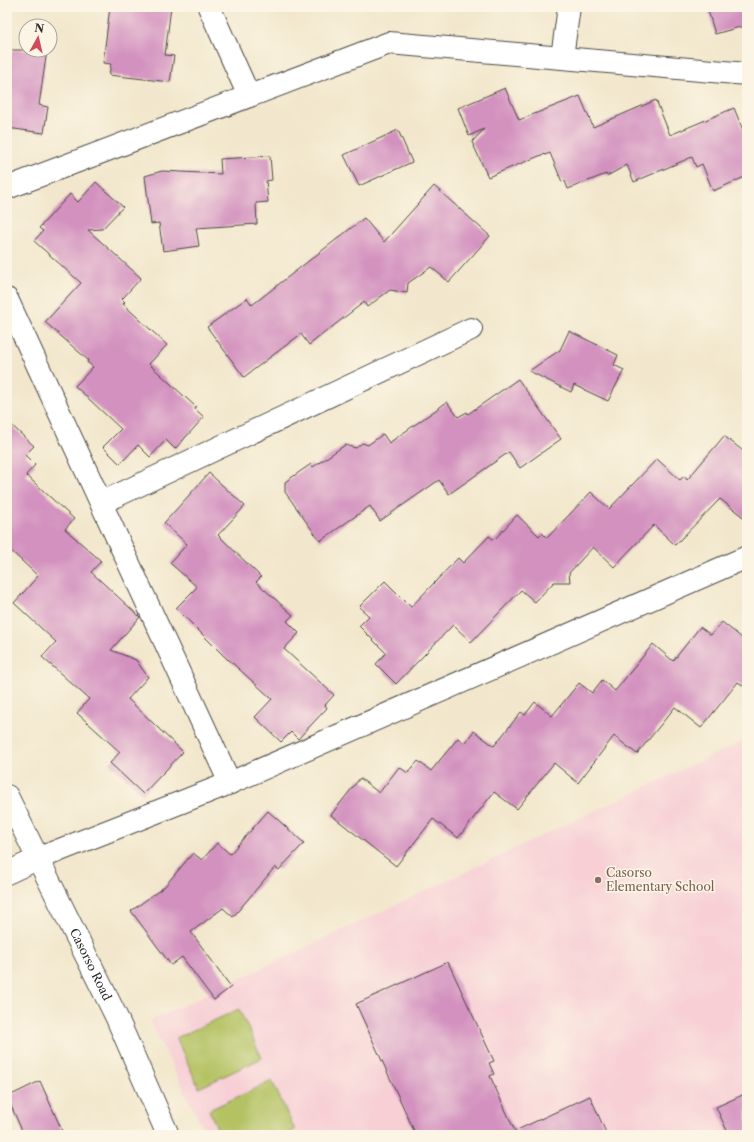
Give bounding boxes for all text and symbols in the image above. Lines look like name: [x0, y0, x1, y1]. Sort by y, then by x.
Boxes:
north arrow: [18, 18, 58, 58]
text: N: [34, 21, 46, 36]
place label: Casorso Elementary School: [606, 865, 715, 894]
marker: Casorso Elementary School: [593, 875, 603, 885]
street label: Casorso Road: [67, 926, 115, 1003]

